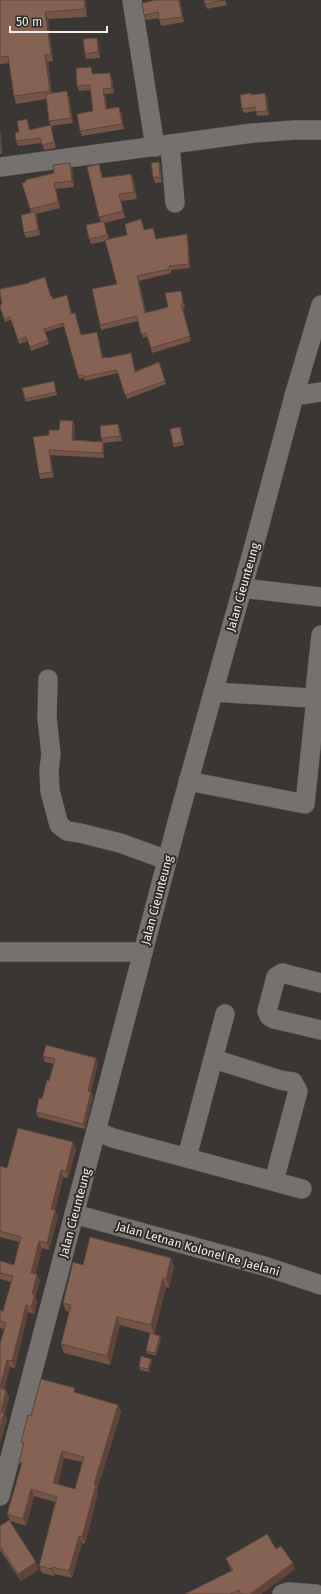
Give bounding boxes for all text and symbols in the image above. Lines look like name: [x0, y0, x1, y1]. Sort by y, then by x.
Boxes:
scale bar: [10, 8, 107, 34]
text: 50 m: [16, 15, 42, 29]
street label: Jalan Cieunteung: [224, 540, 263, 633]
street label: Jalan Cieunteung: [138, 853, 176, 946]
street label: Jalan Cieunteung: [56, 1166, 94, 1259]
street label: Jalan Letnan Kolonel Re Jaelani: [115, 1219, 281, 1279]

